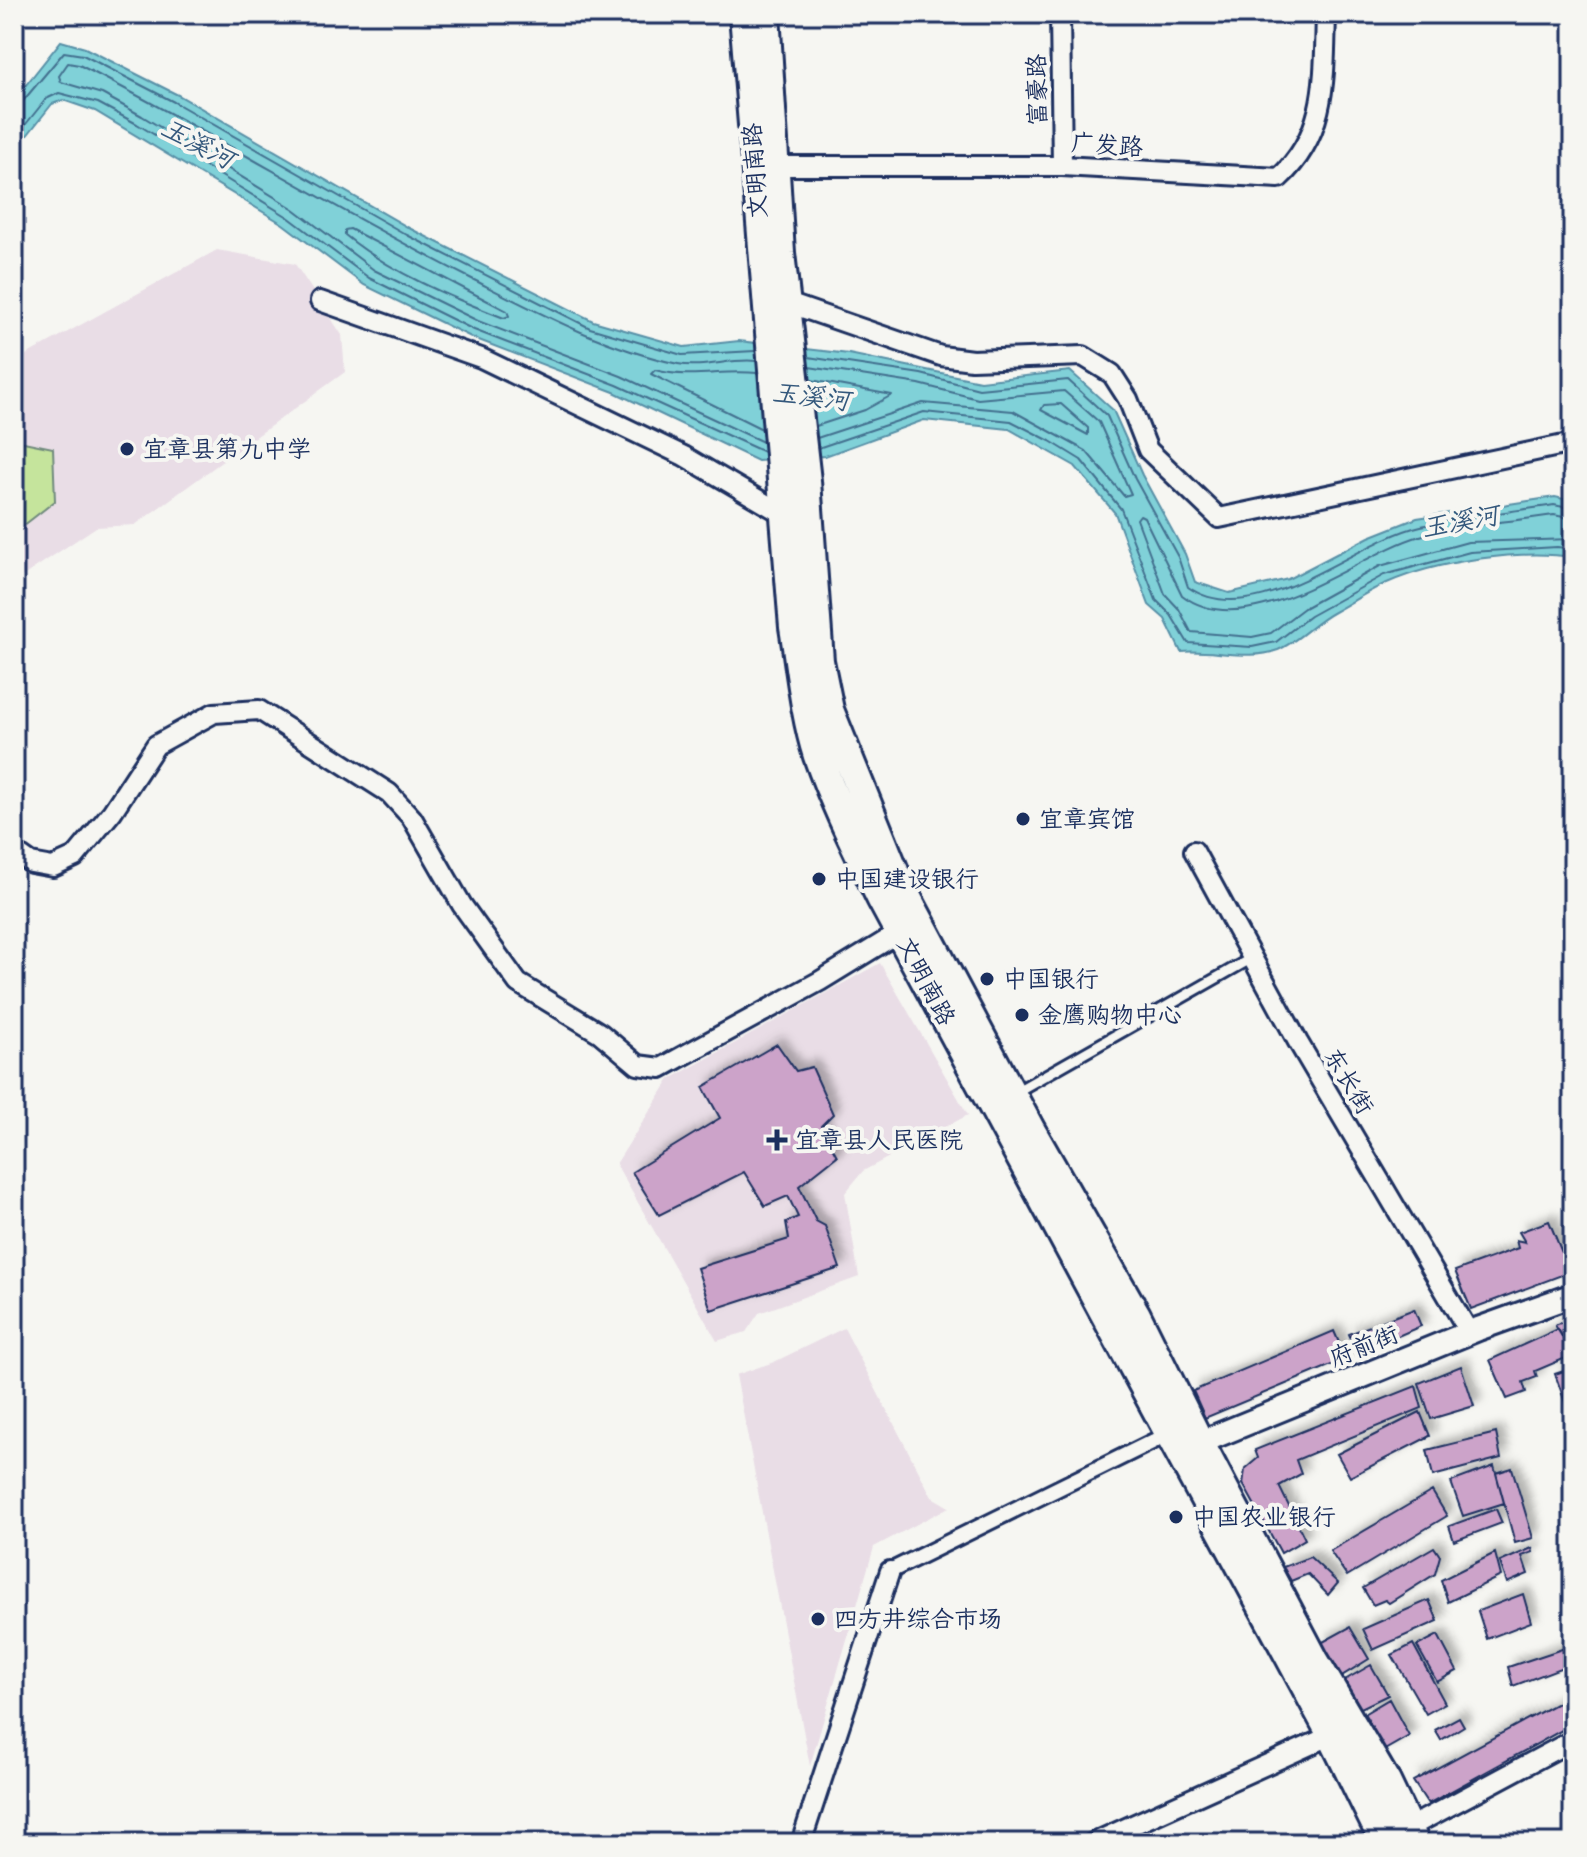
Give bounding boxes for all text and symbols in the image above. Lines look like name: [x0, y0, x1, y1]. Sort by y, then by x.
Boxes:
street label: 富豪路: [1021, 54, 1052, 126]
water label: 玉溪河: [156, 111, 243, 177]
street label: 文明南路: [737, 122, 772, 220]
street label: 广发路: [1070, 128, 1144, 161]
water label: 玉溪河: [770, 375, 856, 417]
place label: 宜章县第九中学: [143, 434, 311, 463]
marker: 宜章县第九中学: [118, 440, 136, 458]
water label: 玉溪河: [1419, 498, 1505, 544]
place label: 宜章宾馆: [1039, 804, 1135, 833]
marker: 宜章宾馆: [1014, 810, 1032, 828]
place label: 中国建设银行: [835, 864, 979, 893]
marker: 中国建设银行: [810, 870, 828, 888]
street label: 文明南路: [891, 932, 962, 1030]
place label: 中国银行: [1003, 964, 1099, 993]
marker: 中国银行: [978, 970, 996, 988]
place label: 金鹰购物中心: [1038, 1000, 1182, 1029]
marker: 金鹰购物中心: [1013, 1006, 1031, 1024]
street label: 东长街: [1318, 1042, 1380, 1119]
place label: 宜章县人民医院: [795, 1125, 963, 1154]
marker: 宜章县人民医院: [766, 1129, 788, 1151]
street label: 府前街: [1325, 1319, 1403, 1372]
place label: 中国农业银行: [1192, 1502, 1336, 1531]
marker: 中国农业银行: [1167, 1508, 1185, 1526]
place label: 四方井综合市场: [834, 1604, 1002, 1633]
marker: 四方井综合市场: [809, 1610, 827, 1628]

